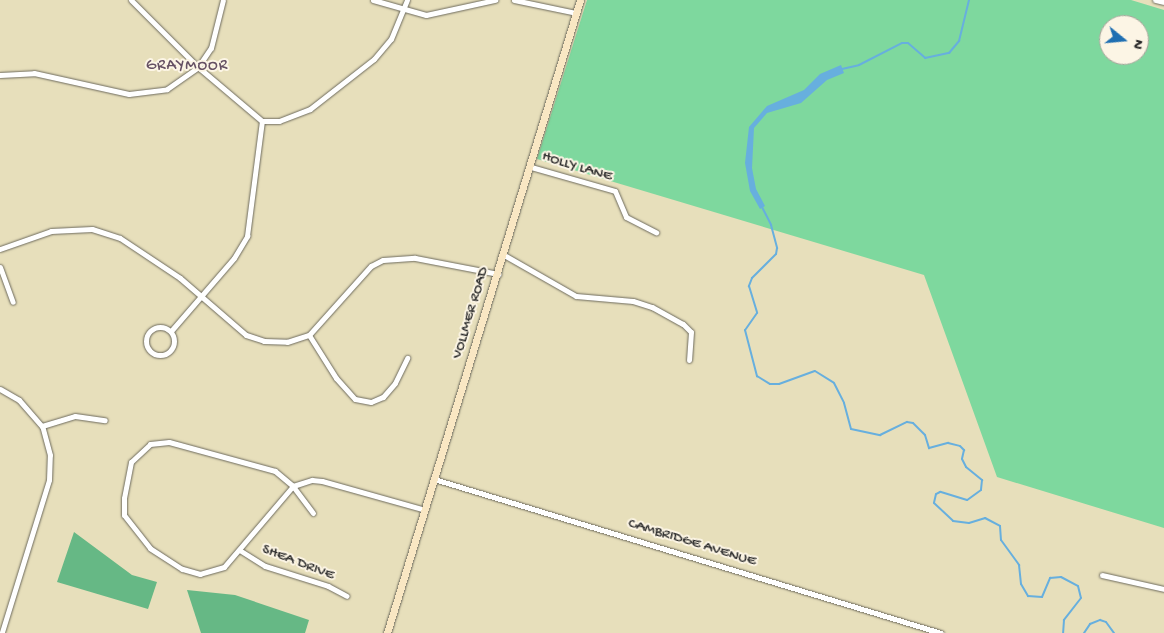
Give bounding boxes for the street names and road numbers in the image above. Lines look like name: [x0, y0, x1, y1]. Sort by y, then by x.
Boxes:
street label: HOLLY LANE: [540, 148, 614, 186]
street label: VOLLMER ROAD: [448, 265, 494, 361]
street label: CAMBRIDGE AVENUE: [626, 515, 758, 571]
street label: SHEA DRIVE: [259, 541, 337, 585]

